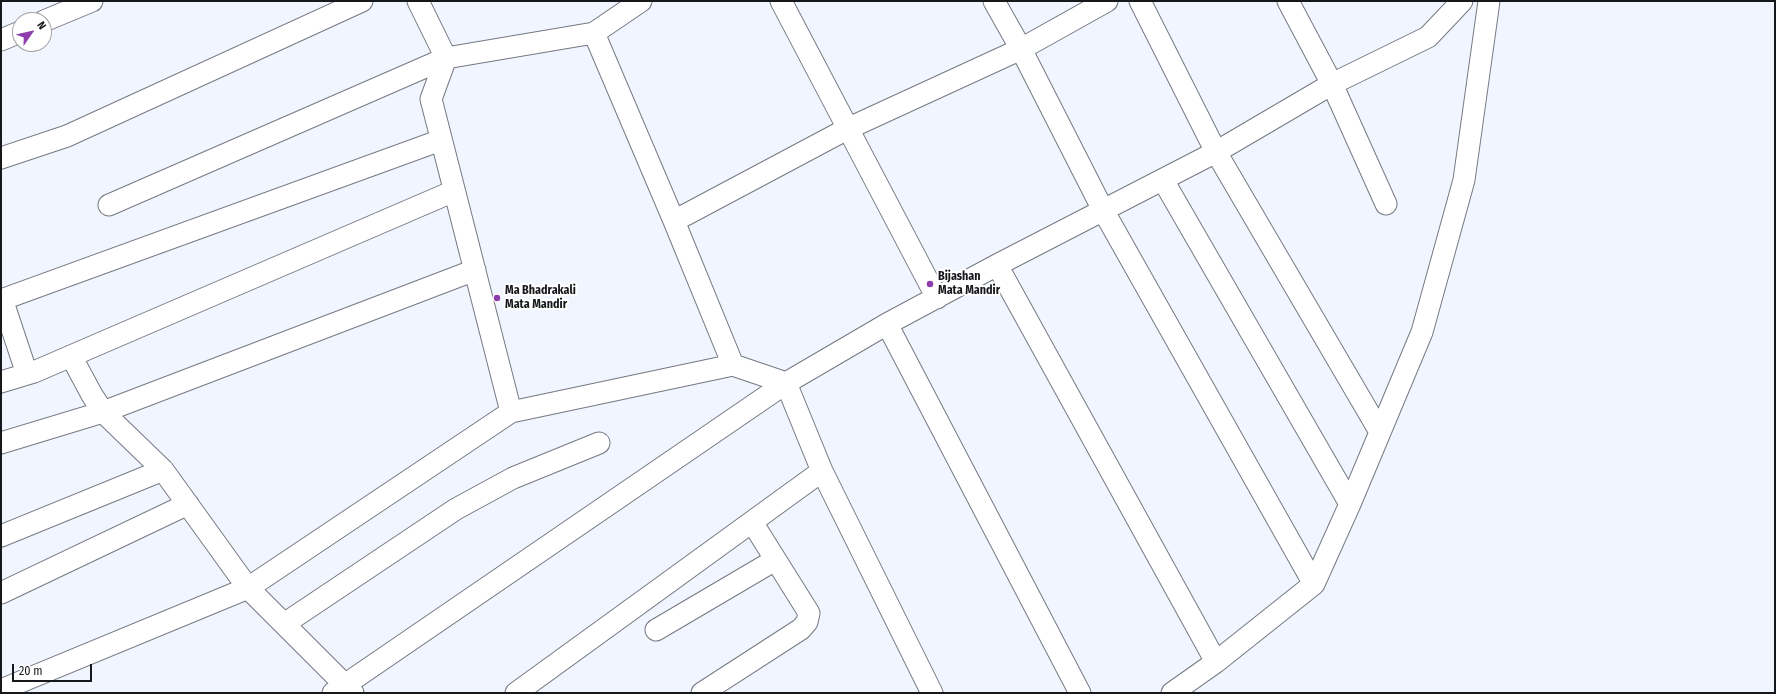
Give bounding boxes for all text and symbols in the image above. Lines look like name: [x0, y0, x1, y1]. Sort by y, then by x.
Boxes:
north arrow: [12, 12, 52, 52]
text: N: [34, 19, 49, 32]
place label: Bijashan Mata Mandir: [938, 270, 1000, 298]
marker: Bijashan Mata Mandir: [925, 279, 935, 289]
place label: Ma Bhadrakali Mata Mandir: [505, 284, 576, 312]
marker: Ma Bhadrakali Mata Mandir: [492, 293, 502, 303]
scale bar: [14, 656, 94, 682]
text: 20 m: [19, 664, 43, 678]

